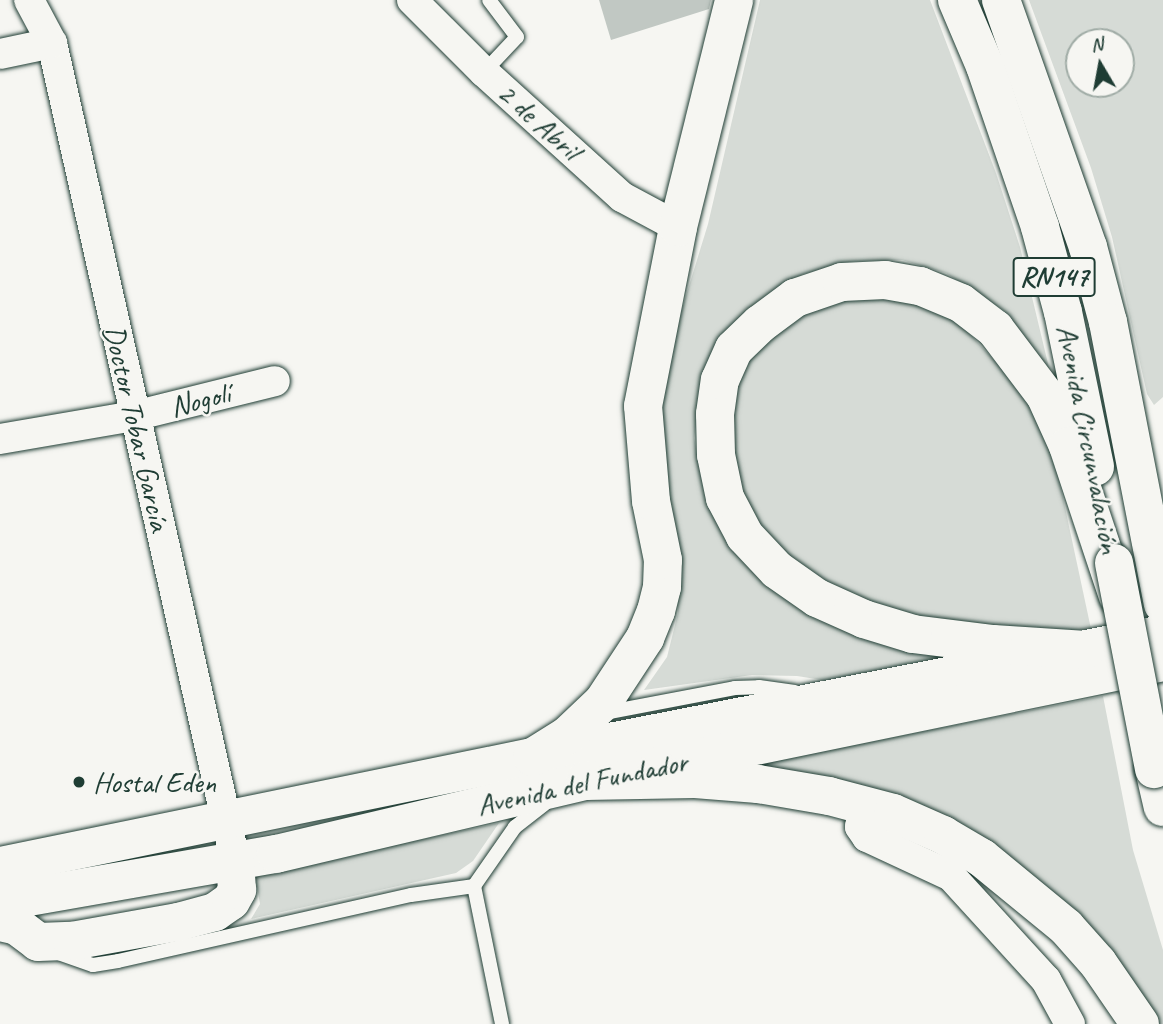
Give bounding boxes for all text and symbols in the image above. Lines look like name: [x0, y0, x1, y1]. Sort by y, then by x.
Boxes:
north arrow: [1065, 28, 1135, 98]
text: N: [1089, 31, 1105, 57]
street label: 2 de Abril: [490, 74, 588, 168]
road number: RN147: [1012, 252, 1096, 302]
street label: Doctor Tobar García: [96, 322, 178, 534]
street label: Avenida Circunvalación: [1049, 322, 1129, 556]
street label: Nogolí: [166, 375, 234, 425]
street label: Avenida del Fundador: [474, 743, 690, 823]
place label: Hostal Eden: [93, 764, 216, 800]
marker: Hostal Eden: [71, 774, 87, 790]

